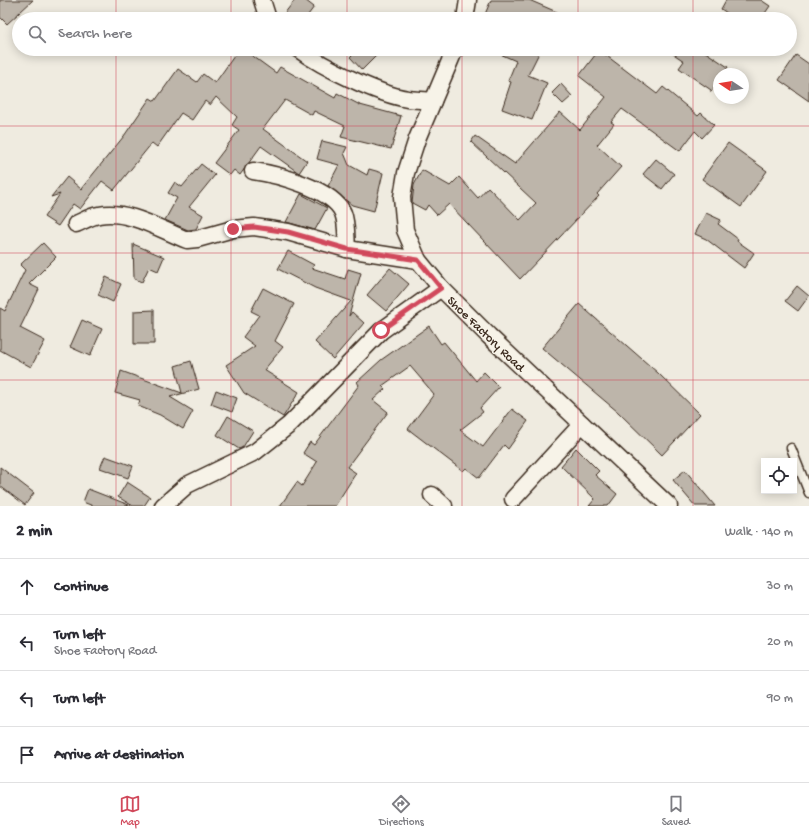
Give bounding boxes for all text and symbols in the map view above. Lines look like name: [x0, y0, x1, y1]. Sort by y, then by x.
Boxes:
search box: [12, 12, 797, 56]
icon: search: [26, 23, 48, 45]
text: Search here: [58, 25, 132, 43]
north arrow: [713, 68, 749, 104]
route end: [224, 220, 242, 238]
street label: Shoe Factory Road: [443, 294, 528, 377]
route start: [372, 321, 390, 339]
map controls: [761, 458, 797, 494]
button: locate: [761, 458, 797, 494]
text: 2 min: [16, 522, 52, 542]
text: Walk · 140 m: [725, 525, 793, 540]
icon: ahead: [16, 576, 38, 598]
text: Continue: [54, 578, 108, 596]
text: 30 m: [767, 579, 793, 594]
text: Turn left: [54, 626, 105, 644]
icon: left: [16, 632, 38, 654]
text: 20 m: [767, 635, 793, 650]
text: Shoe Factory Road: [54, 644, 156, 659]
icon: left: [16, 688, 38, 710]
text: Turn left: [54, 690, 105, 708]
text: 90 m: [767, 691, 793, 706]
icon: arrive: [16, 744, 38, 766]
text: Arrive at destination: [54, 746, 184, 764]
tab: Map: [119, 793, 141, 829]
tab: Directions: [379, 793, 424, 829]
tab: Saved: [662, 793, 690, 829]

